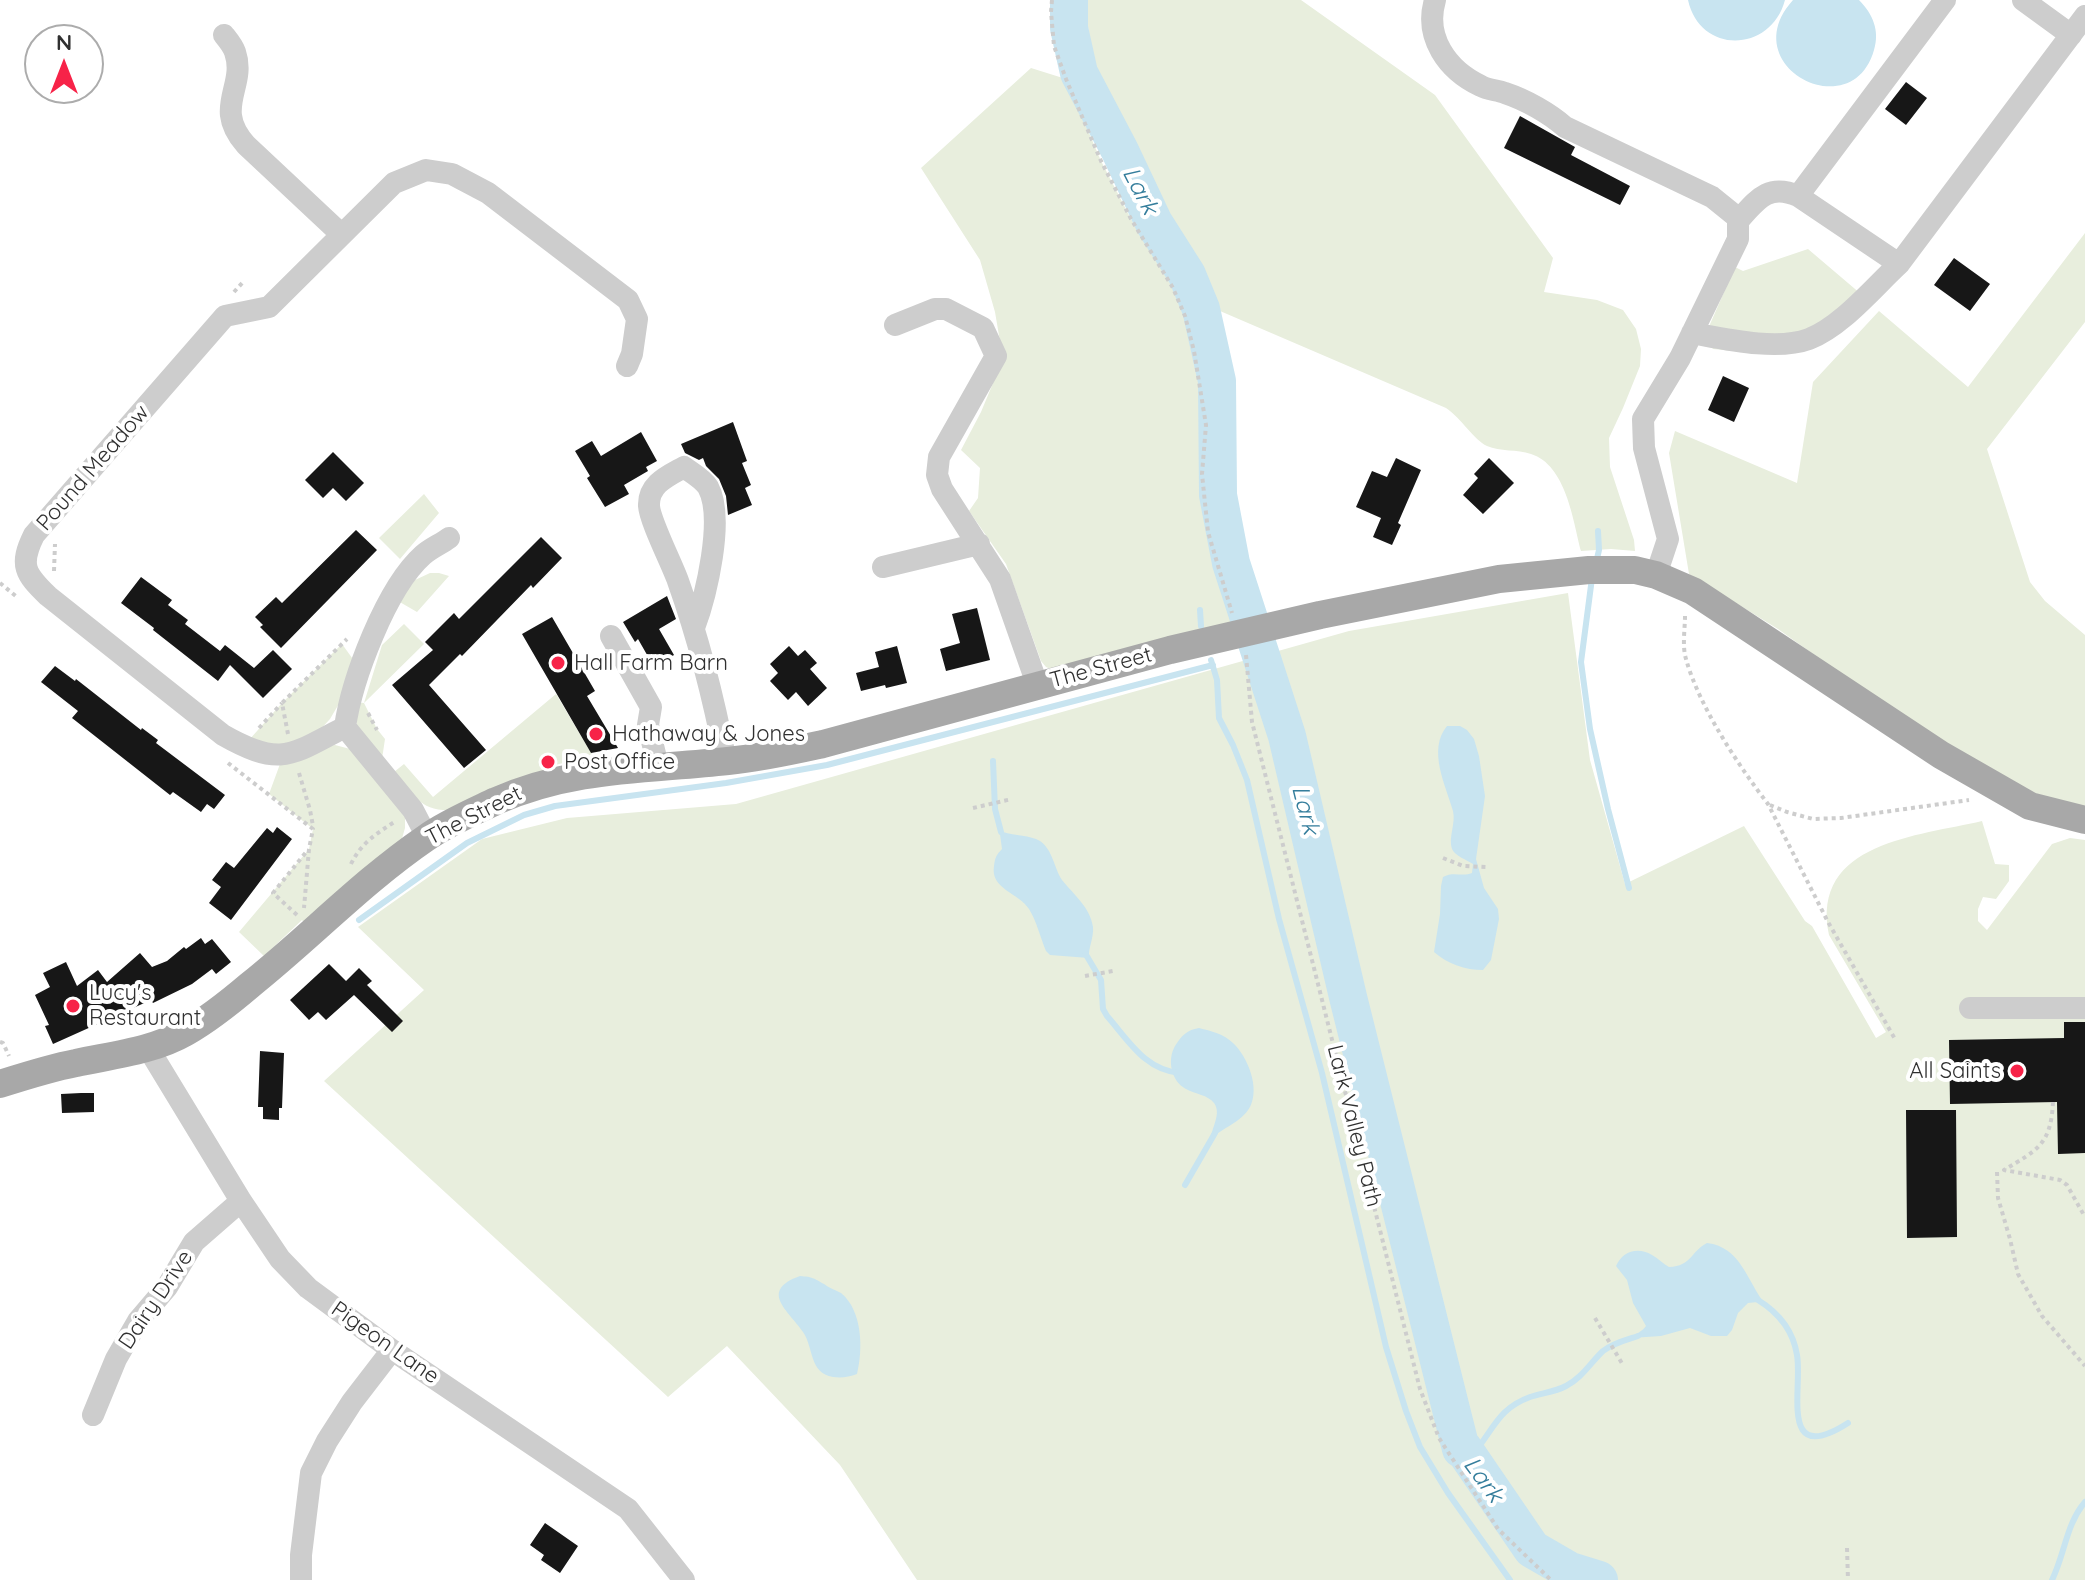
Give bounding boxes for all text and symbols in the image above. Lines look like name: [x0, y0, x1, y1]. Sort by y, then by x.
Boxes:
north arrow: [24, 24, 104, 104]
text: N: [56, 28, 72, 56]
water label: Lark: [1116, 162, 1164, 220]
street label: Pound Meadow: [31, 400, 155, 536]
street label: The Street: [1047, 642, 1155, 694]
place label: Hall Farm Barn: [574, 650, 728, 676]
marker: Hall Farm Barn: [549, 654, 567, 672]
place label: Hathaway & Jones: [612, 721, 805, 747]
marker: Hathaway & Jones: [587, 725, 605, 743]
place label: Post Office: [564, 749, 675, 775]
marker: Post Office: [539, 753, 557, 771]
street label: The Street: [422, 781, 526, 851]
water label: Lark: [1285, 783, 1325, 837]
place label: Lucy's Restaurant: [89, 980, 201, 1032]
marker: Lucy's Restaurant: [64, 997, 82, 1015]
street label: Lark Valley Path: [1321, 1042, 1387, 1210]
place label: All Saints: [1909, 1058, 2001, 1084]
marker: All Saints: [2008, 1062, 2026, 1080]
street label: Dairy Drive: [113, 1245, 199, 1355]
street label: Pigeon Lane: [326, 1296, 444, 1390]
water label: Lark: [1457, 1452, 1509, 1508]

